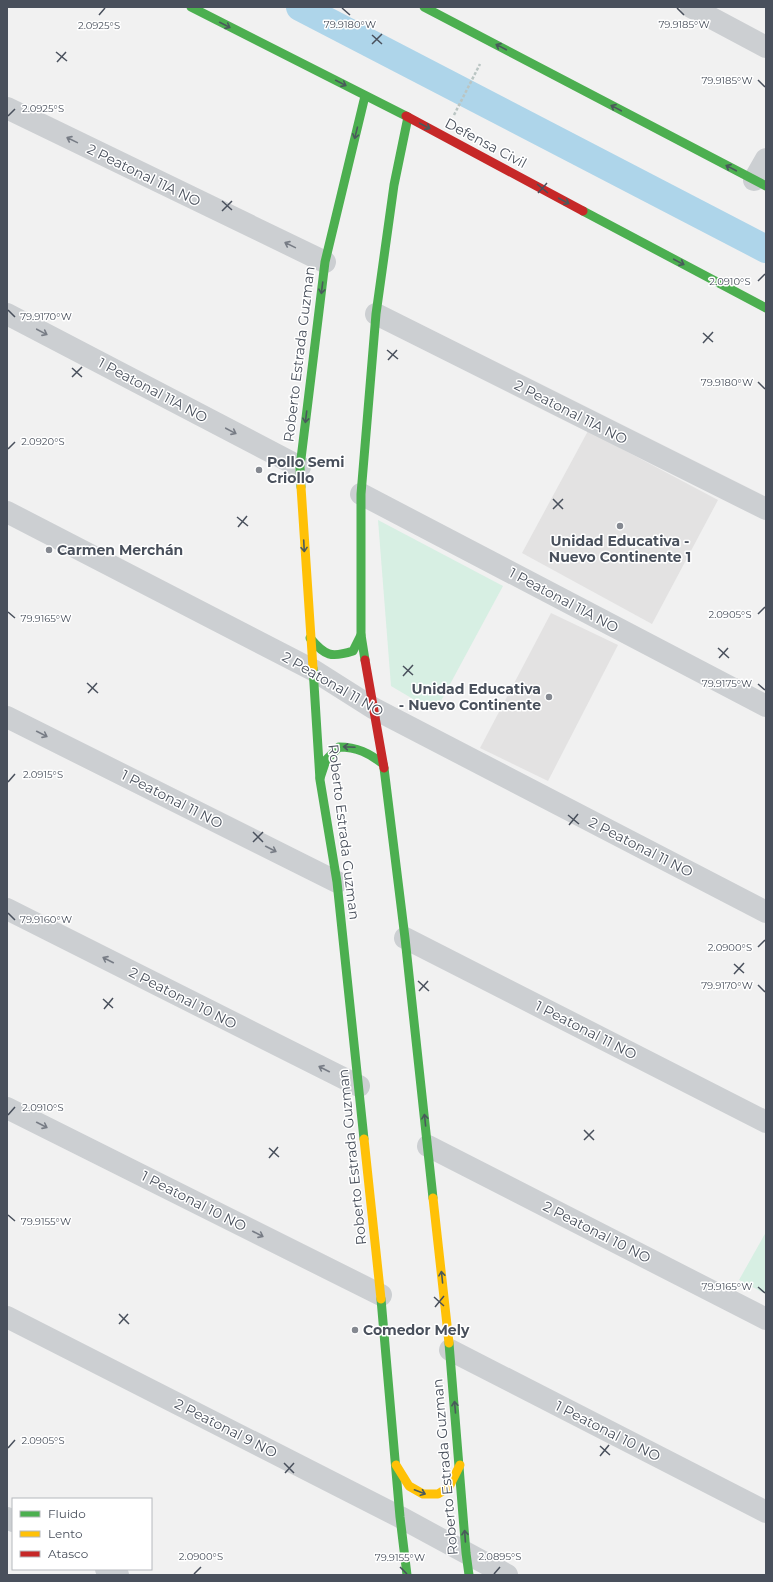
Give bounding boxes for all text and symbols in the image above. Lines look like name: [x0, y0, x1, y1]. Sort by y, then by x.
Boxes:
text: 79.9180°W: [324, 18, 376, 31]
text: 79.9185°W: [658, 18, 710, 31]
text: 2.0925°S: [78, 19, 120, 32]
one-way arrow: [219, 21, 231, 29]
one-way arrow: [495, 43, 507, 51]
text: 79.9185°W: [701, 74, 753, 87]
one-way arrow: [335, 80, 347, 88]
text: 2.0925°S: [22, 102, 64, 115]
one-way arrow: [611, 103, 623, 111]
street label: Defensa Civil: [442, 114, 530, 172]
one-way arrow: [419, 123, 431, 130]
one-way arrow: [352, 127, 359, 140]
one-way arrow: [66, 136, 78, 143]
street label: 2 Peatonal 11A NO: [84, 140, 204, 210]
one-way arrow: [726, 164, 738, 171]
one-way arrow: [558, 197, 570, 205]
one-way arrow: [284, 241, 296, 248]
one-way arrow: [673, 258, 685, 266]
street label: Roberto Estrada Guzman: [279, 265, 319, 443]
text: 2.0910°S: [709, 275, 751, 288]
one-way arrow: [318, 281, 325, 294]
text: 79.9170°W: [20, 310, 72, 323]
one-way arrow: [35, 329, 47, 336]
street label: 1 Peatonal 11A NO: [95, 354, 211, 427]
street label: 2 Peatonal 11A NO: [512, 376, 631, 448]
text: 79.9180°W: [701, 376, 753, 389]
one-way arrow: [302, 410, 310, 423]
one-way arrow: [225, 428, 237, 435]
text: 2.0920°S: [21, 435, 65, 448]
place label: Pollo Semi Criollo: [267, 453, 345, 487]
marker: Pollo Semi Criollo: [254, 465, 264, 475]
marker: Unidad Educativa - Nuevo Continente 1: [615, 521, 625, 531]
place label: Unidad Educativa - Nuevo Continente 1: [549, 532, 691, 566]
one-way arrow: [301, 539, 308, 552]
place label: Carmen Merchán: [57, 541, 183, 559]
marker: Carmen Merchán: [44, 545, 54, 555]
street label: 1 Peatonal 11A NO: [506, 564, 622, 637]
text: 2.0905°S: [708, 608, 752, 621]
text: 79.9165°W: [21, 612, 71, 625]
street label: 2 Peatonal 11 NO: [279, 648, 387, 720]
text: 79.9175°W: [702, 677, 752, 690]
place label: Unidad Educativa - Nuevo Continente: [399, 680, 541, 714]
marker: Unidad Educativa - Nuevo Continente: [544, 692, 554, 702]
one-way arrow: [36, 731, 48, 738]
street label: Roberto Estrada Guzman: [324, 743, 364, 921]
one-way arrow: [343, 743, 356, 751]
street label: 1 Peatonal 11 NO: [118, 766, 226, 832]
text: 2.0915°S: [23, 768, 63, 781]
street label: 2 Peatonal 11 NO: [586, 813, 696, 881]
one-way arrow: [265, 846, 277, 853]
text: 79.9160°W: [20, 913, 72, 926]
text: 2.0900°S: [708, 941, 752, 954]
one-way arrow: [102, 956, 114, 963]
street label: 2 Peatonal 10 NO: [126, 963, 240, 1033]
text: 79.9170°W: [701, 979, 753, 992]
street label: 1 Peatonal 11 NO: [532, 997, 640, 1063]
one-way arrow: [318, 1064, 330, 1072]
street label: Roberto Estrada Guzman: [334, 1068, 370, 1246]
text: 2.0910°S: [22, 1101, 64, 1114]
one-way arrow: [421, 1114, 429, 1127]
one-way arrow: [36, 1122, 48, 1130]
street label: 1 Peatonal 10 NO: [138, 1167, 250, 1235]
street label: 2 Peatonal 10 NO: [540, 1197, 654, 1267]
text: 79.9155°W: [21, 1215, 71, 1228]
one-way arrow: [252, 1230, 264, 1238]
one-way arrow: [438, 1271, 446, 1284]
text: 79.9165°W: [702, 1280, 752, 1293]
place label: Comedor Mely: [363, 1321, 470, 1339]
marker: Comedor Mely: [350, 1325, 360, 1335]
street label: Roberto Estrada Guzman: [428, 1378, 462, 1556]
street label: 2 Peatonal 9 NO: [172, 1394, 281, 1462]
street label: 1 Peatonal 10 NO: [552, 1397, 664, 1465]
one-way arrow: [451, 1401, 459, 1414]
text: 2.0905°S: [21, 1434, 65, 1447]
one-way arrow: [414, 1488, 426, 1496]
legend: [12, 1498, 152, 1570]
text: Fluido: [48, 1506, 86, 1521]
text: Lento: [48, 1526, 83, 1541]
one-way arrow: [461, 1530, 468, 1543]
text: Atasco: [48, 1546, 88, 1561]
text: 2.0900°S: [179, 1550, 223, 1563]
text: 2.0895°S: [479, 1550, 521, 1563]
text: 79.9155°W: [375, 1551, 425, 1564]

